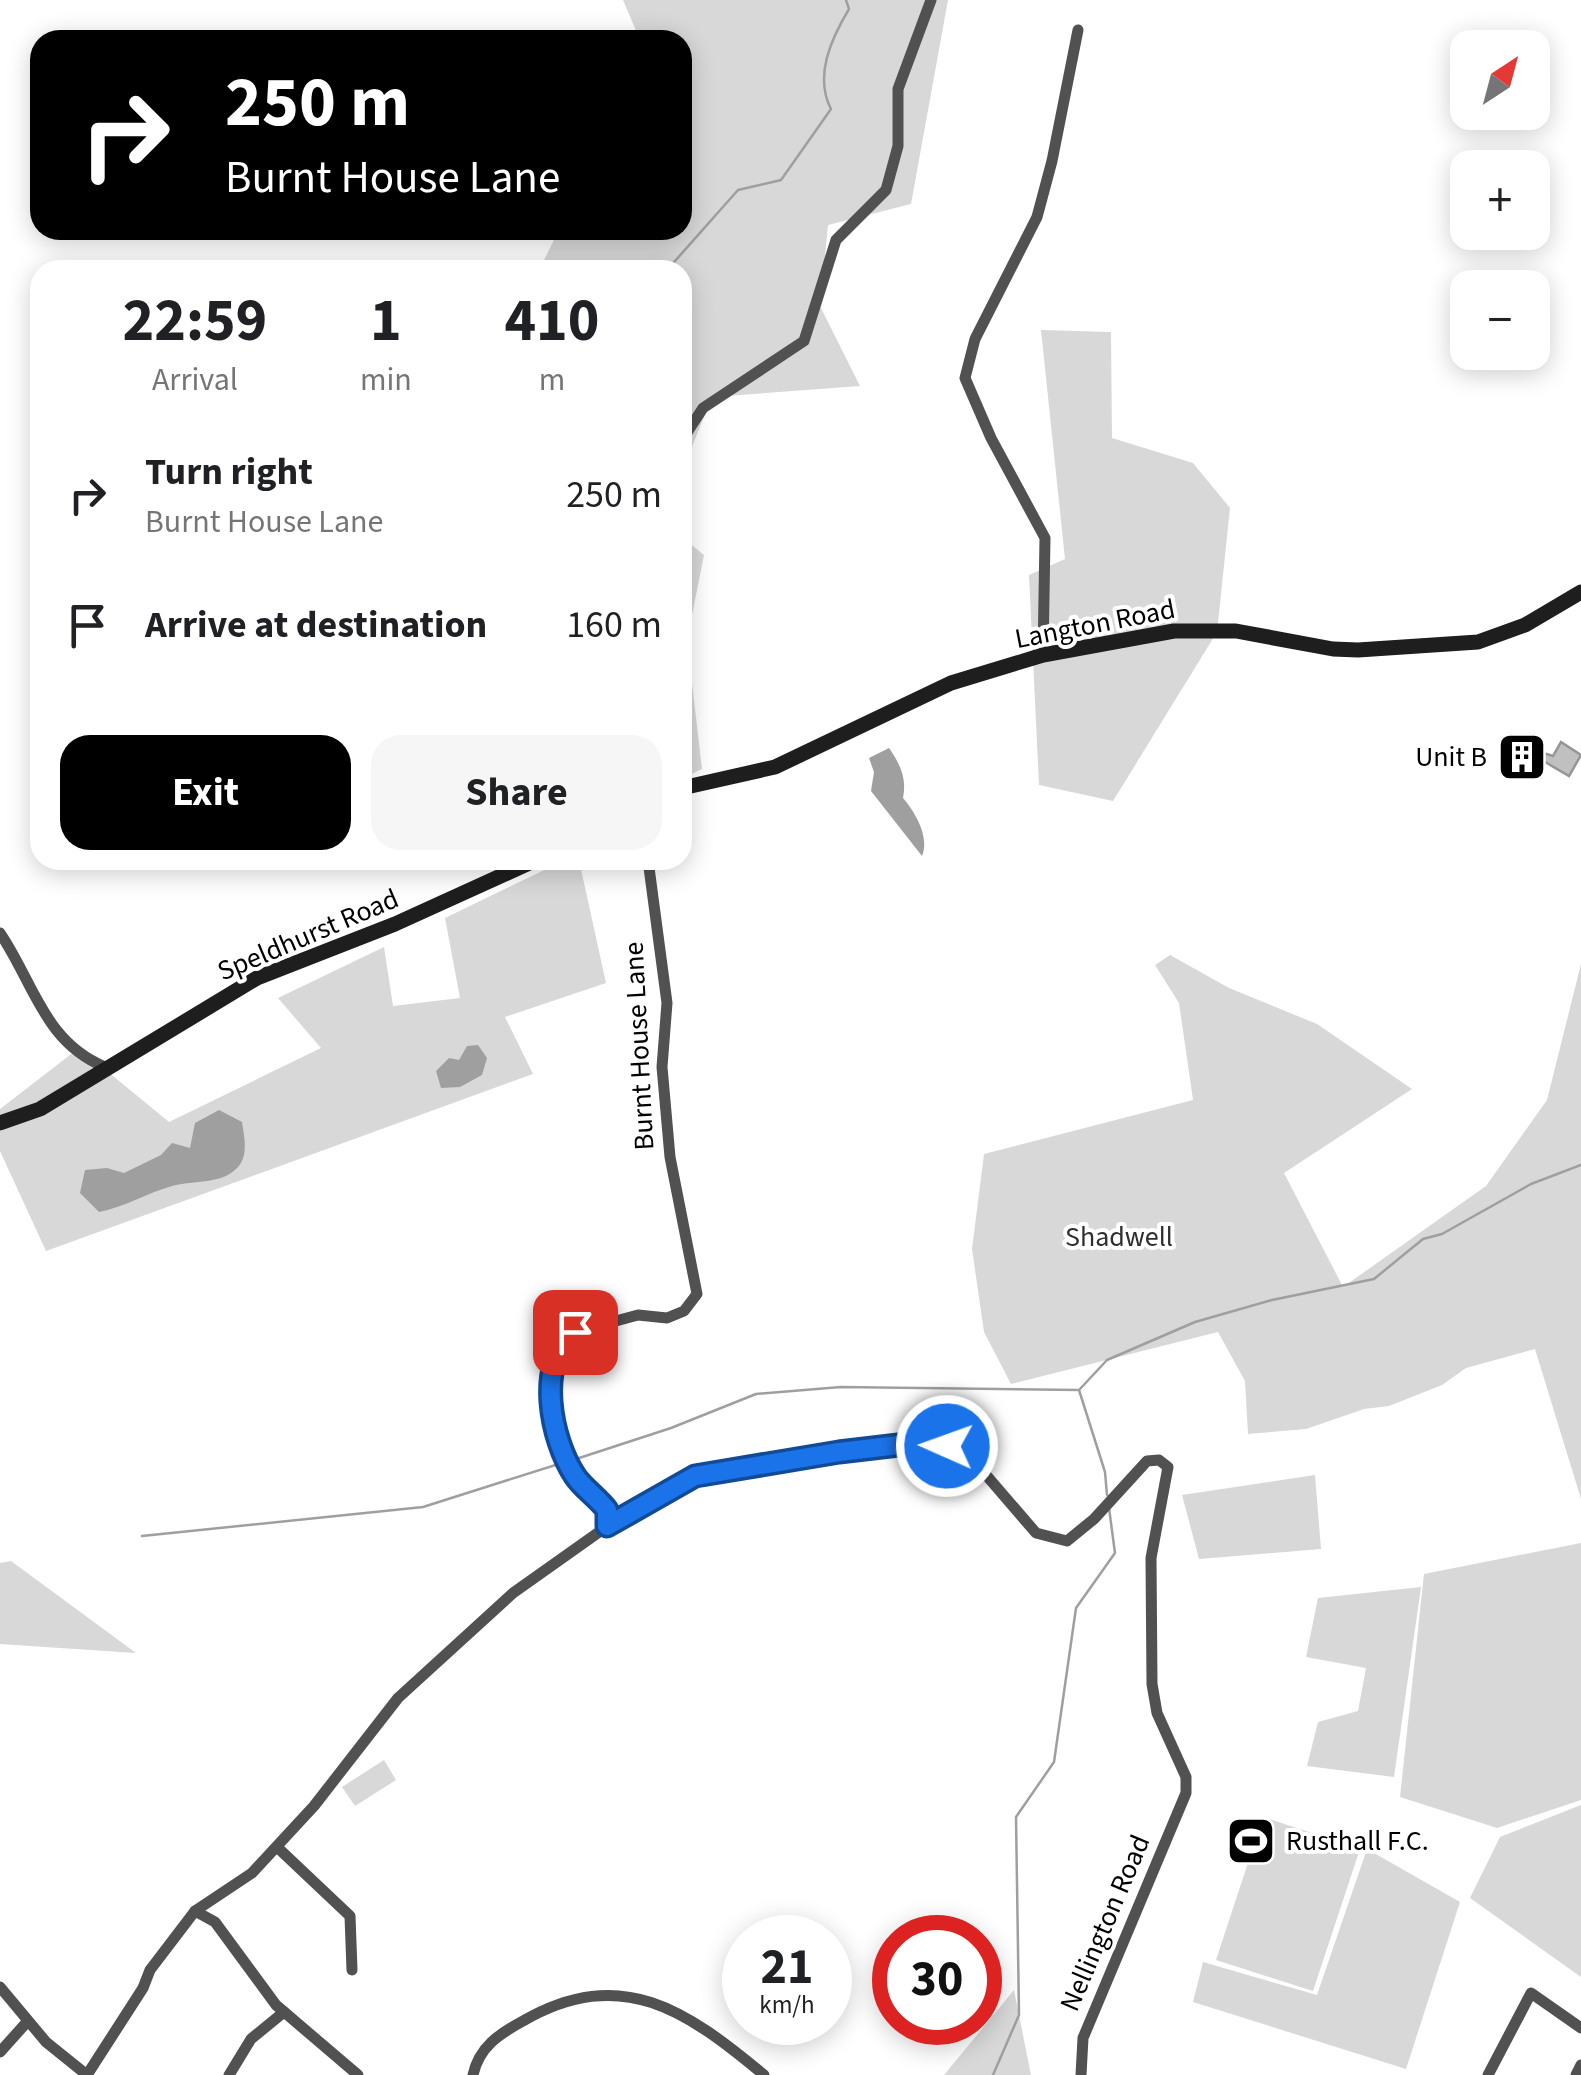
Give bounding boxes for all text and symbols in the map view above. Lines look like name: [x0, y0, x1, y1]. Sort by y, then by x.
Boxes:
north arrow: [1450, 30, 1550, 130]
map controls: [1450, 30, 1550, 370]
text: 250 m: [225, 53, 410, 153]
icon: right: [60, 70, 190, 200]
text: Burnt House Lane: [225, 146, 560, 210]
button: +: [1450, 150, 1550, 250]
button: −: [1450, 270, 1550, 370]
text: 22:59: [123, 279, 267, 364]
text: 1: [370, 279, 402, 364]
text: 410: [504, 279, 599, 364]
text: Arrival: [152, 357, 238, 403]
text: min: [360, 357, 412, 403]
text: m: [539, 357, 565, 403]
text: Turn right: [145, 445, 313, 499]
icon: right: [60, 468, 115, 523]
text: 250 m: [566, 468, 662, 522]
text: Burnt House Lane: [145, 499, 383, 545]
street label: Langton Road: [1011, 589, 1179, 659]
icon: arrive: [60, 598, 115, 653]
text: Arrive at destination: [145, 598, 487, 652]
text: 160 m: [566, 598, 662, 652]
building icon: Unit B: [1496, 731, 1548, 783]
button: Exit: [60, 735, 351, 850]
button: Share: [371, 735, 662, 850]
place label: Unit B: [1415, 737, 1487, 777]
street label: Speldhurst Road: [211, 879, 405, 991]
street label: Burnt House Lane: [614, 941, 664, 1151]
park label: Shadwell: [1065, 1217, 1173, 1257]
pin: [533, 1290, 618, 1375]
icon: arrive: [548, 1305, 603, 1360]
position arrow: [895, 1394, 999, 1498]
sports icon: Rusthall F.C.: [1225, 1815, 1277, 1867]
place label: Rusthall F.C.: [1286, 1821, 1429, 1861]
street label: Nellington Road: [1050, 1829, 1160, 2017]
speed limit sign: 30: [872, 1915, 1002, 2045]
text: 21: [761, 1932, 813, 2003]
text: km/h: [759, 1987, 815, 2023]

